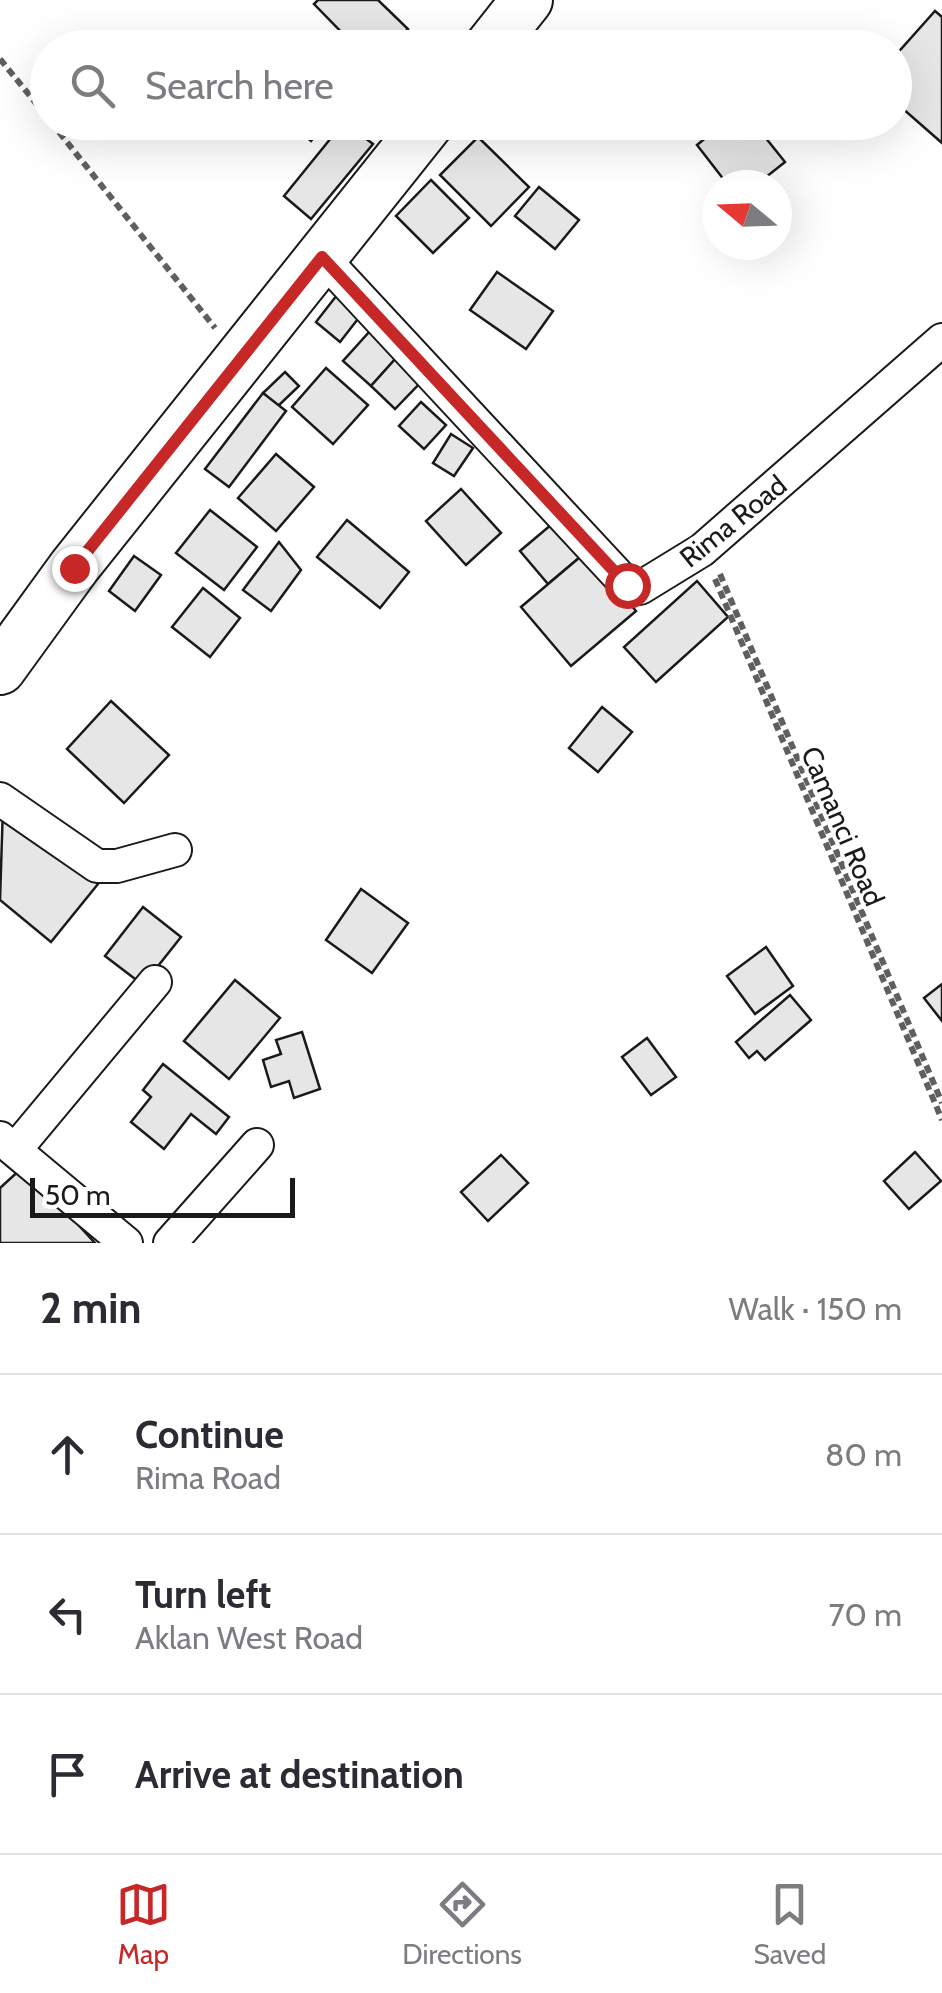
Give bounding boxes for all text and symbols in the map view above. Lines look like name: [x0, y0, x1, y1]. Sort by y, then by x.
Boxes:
search box: [30, 30, 912, 140]
icon: search: [65, 58, 120, 113]
text: Search here: [145, 62, 334, 109]
north arrow: [702, 170, 792, 260]
street label: Rima Road: [673, 468, 793, 574]
route end: [52, 546, 98, 592]
route start: [605, 563, 651, 609]
street label: Camanci Road: [794, 741, 892, 911]
scale bar: [30, 1173, 295, 1218]
text: 50 m: [45, 1178, 111, 1212]
text: 2 min: [40, 1282, 141, 1334]
text: Walk · 150 m: [728, 1289, 902, 1328]
text: Continue: [135, 1411, 284, 1458]
icon: ahead: [40, 1427, 95, 1482]
text: 80 m: [825, 1435, 902, 1474]
text: Rima Road: [135, 1458, 281, 1497]
text: Turn left: [135, 1571, 271, 1618]
icon: left: [40, 1587, 95, 1642]
text: 70 m: [829, 1595, 902, 1634]
text: Aklan West Road: [135, 1618, 363, 1657]
icon: arrive: [40, 1747, 95, 1802]
text: Arrive at destination: [135, 1751, 464, 1798]
tab: Map: [116, 1877, 171, 1971]
tab: Directions: [402, 1877, 522, 1971]
tab: Saved: [754, 1877, 826, 1971]

